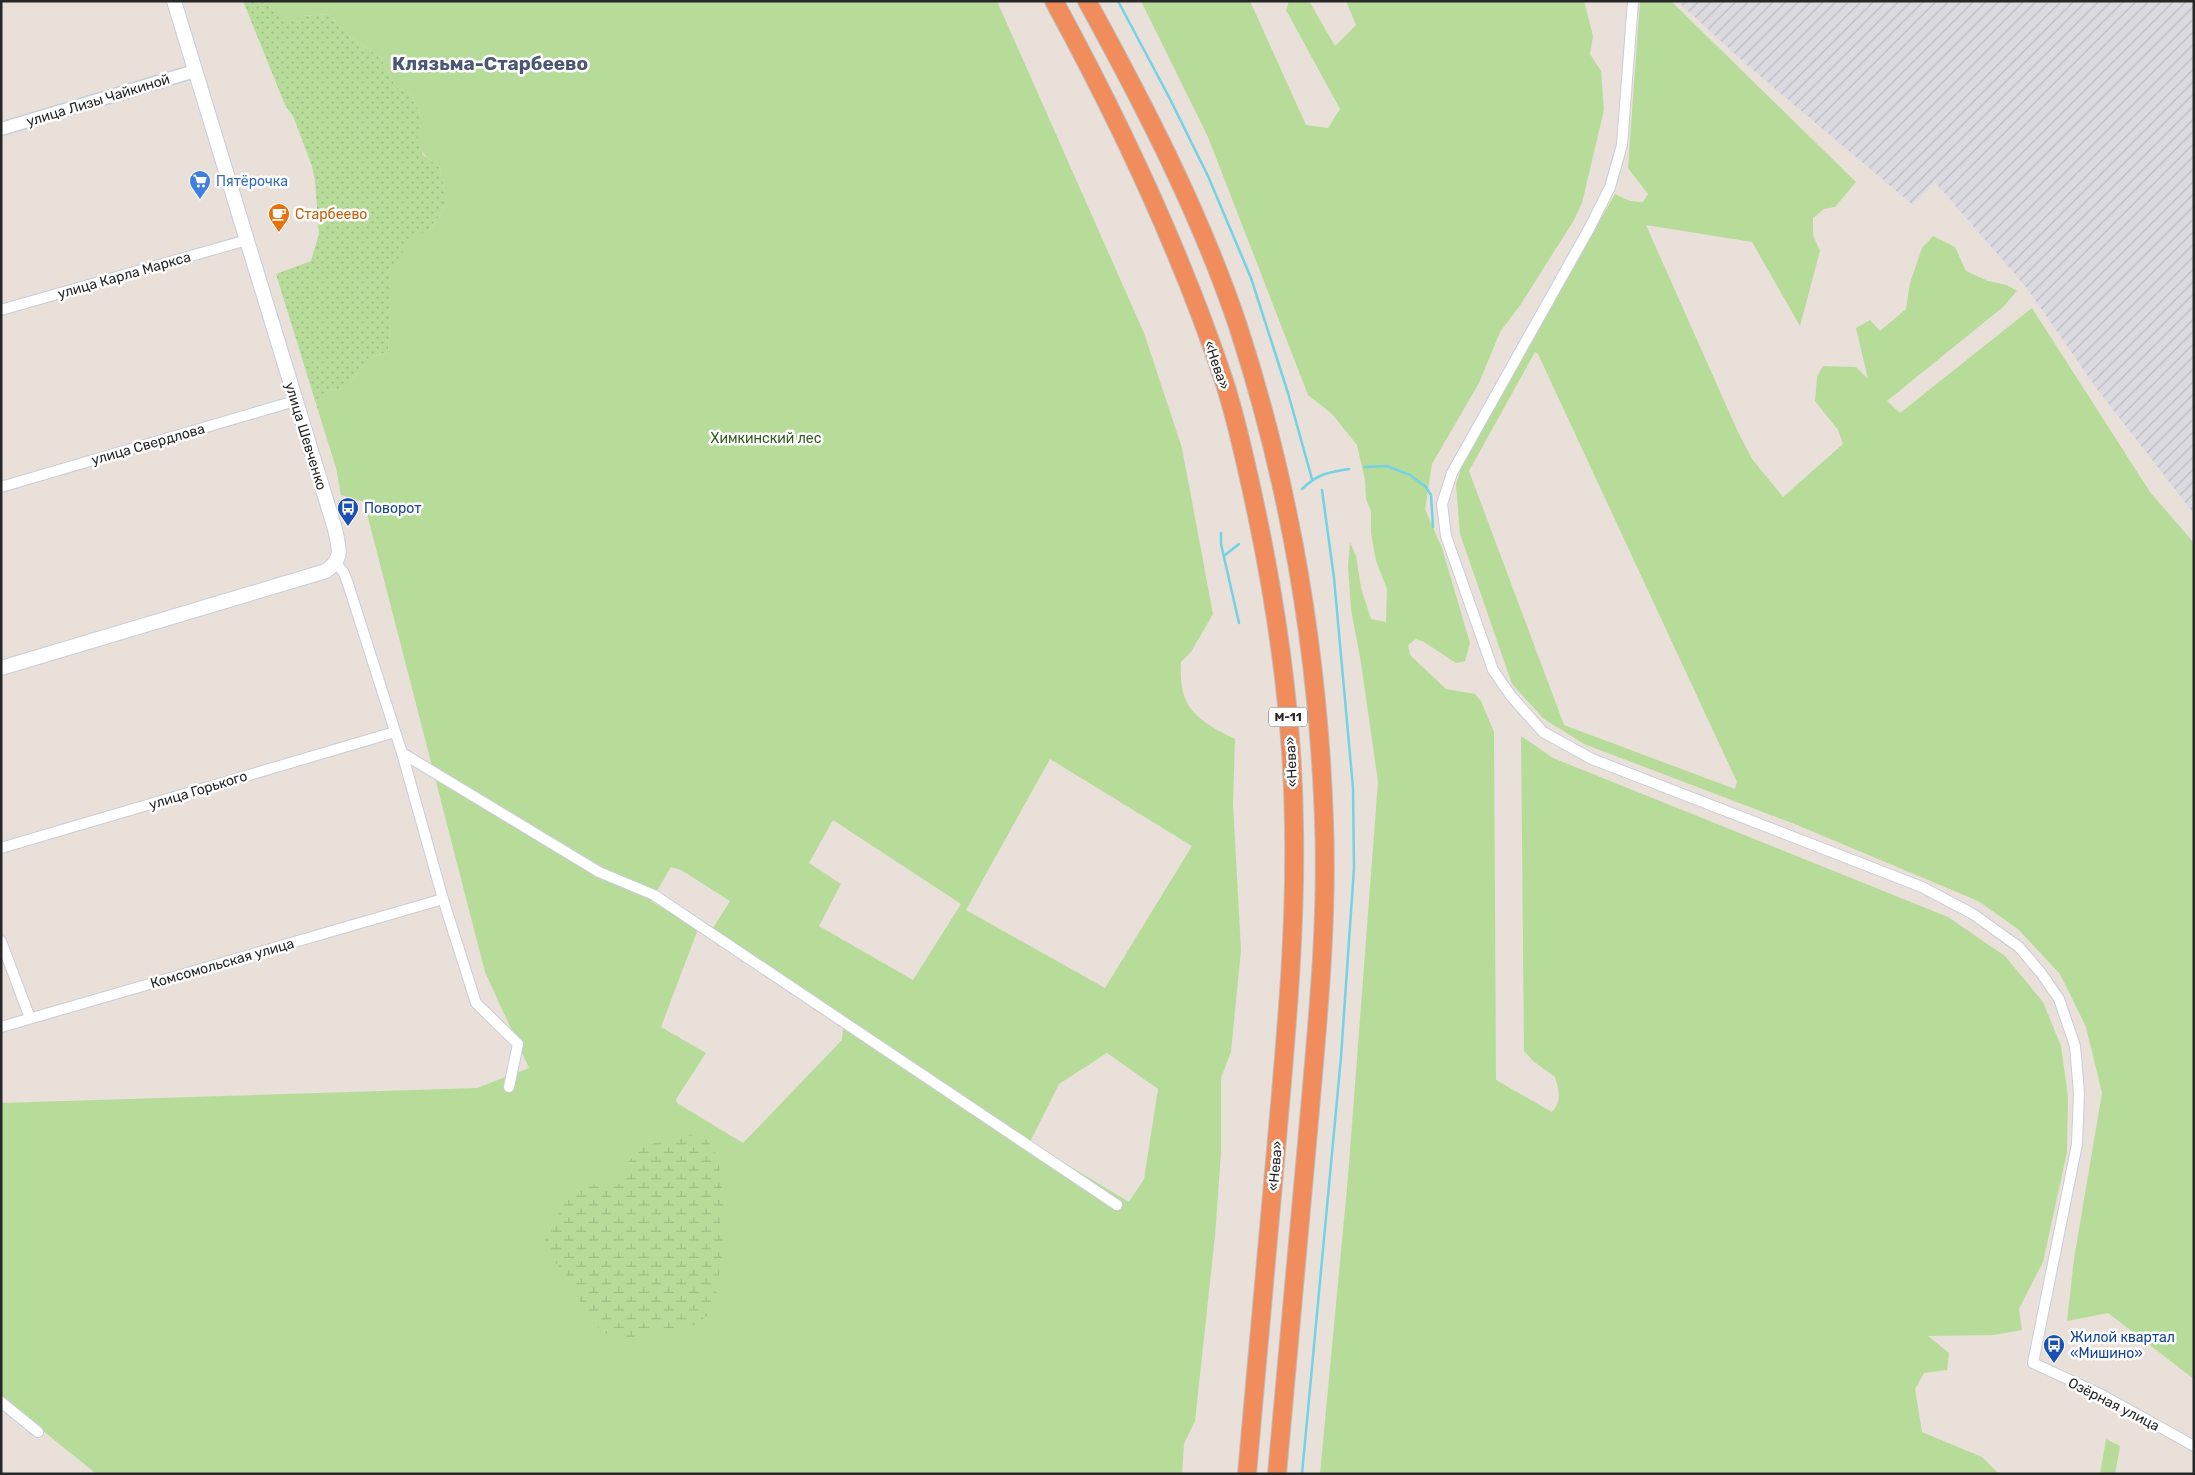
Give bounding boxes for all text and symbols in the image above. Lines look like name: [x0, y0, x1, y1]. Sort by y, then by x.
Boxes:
district label: Клязьма-Старбеево: [392, 52, 588, 75]
street label: улица Лизы Чайкиной: [24, 71, 172, 130]
supermarket icon: Пятёрочка: [188, 169, 212, 200]
place label: Пятёрочка: [216, 173, 288, 190]
cafe icon: Старбеево: [267, 202, 291, 233]
place label: Старбеево: [295, 206, 367, 223]
street label: улица Карла Маркса: [56, 248, 193, 303]
street label: «Нева»: [1200, 339, 1233, 392]
street label: улица Шевченко: [281, 380, 330, 492]
street label: улица Свердлова: [89, 420, 207, 469]
park label: Химкинский лес: [711, 430, 822, 447]
bus stop icon: Поворот: [336, 496, 360, 527]
place label: Поворот: [364, 500, 421, 517]
road number: М-11: [1269, 708, 1307, 726]
street label: «Нева»: [1282, 736, 1301, 788]
street label: улица Горького: [147, 767, 249, 813]
street label: Комсомольская улица: [148, 935, 296, 992]
street label: «Нева»: [1265, 1140, 1286, 1192]
place label: Жилой квартал «Мишино»: [2070, 1329, 2175, 1362]
bus stop icon: Жилой квартал «Мишино»: [2042, 1333, 2066, 1364]
street label: Озёрная улица: [2065, 1374, 2162, 1435]

